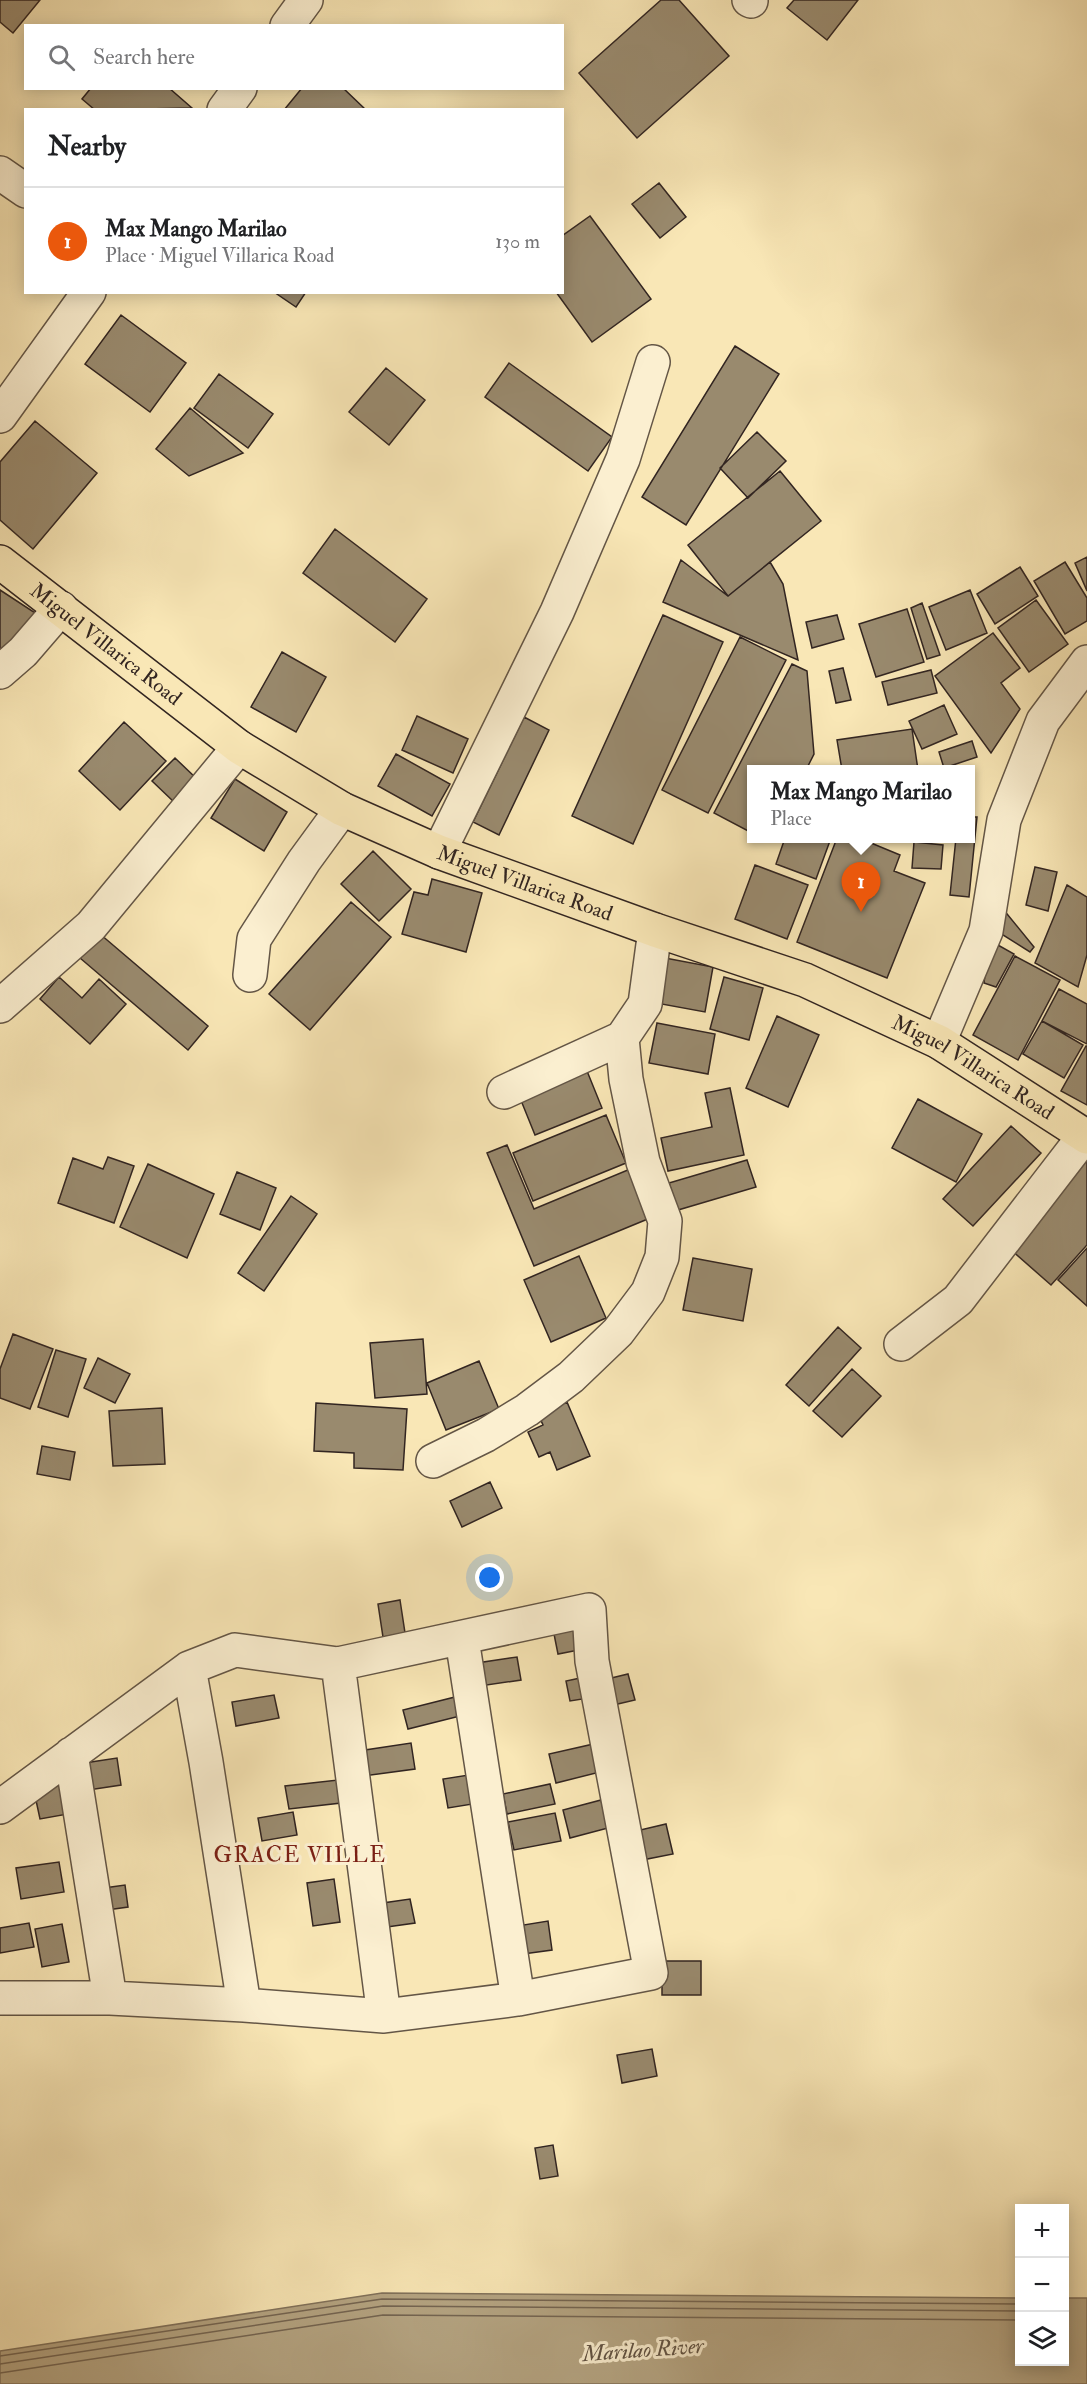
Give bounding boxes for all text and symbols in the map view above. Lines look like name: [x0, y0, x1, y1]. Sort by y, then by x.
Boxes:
search box: [24, 24, 564, 90]
icon: search: [45, 41, 78, 74]
text: Search here: [93, 43, 195, 71]
text: Nearby: [48, 131, 126, 163]
text: Max Mango Marilao: [105, 215, 287, 243]
text: 1: [64, 229, 71, 254]
text: 130 m: [495, 229, 540, 254]
text: Place · Miguel Villarica Road: [105, 243, 334, 268]
street label: Miguel Villarica Road: [25, 577, 188, 712]
popup: [747, 765, 975, 843]
text: Max Mango Marilao: [770, 778, 952, 806]
text: Place: [770, 806, 812, 831]
street label: Miguel Villarica Road: [434, 839, 617, 927]
pin: 1: [842, 862, 880, 912]
street label: Miguel Villarica Road: [888, 1009, 1060, 1126]
your location: [475, 1563, 504, 1592]
district label: GRACE VILLE: [213, 1841, 387, 1869]
map controls: [1015, 2204, 1069, 2366]
button: +: [1015, 2204, 1069, 2258]
button: −: [1015, 2258, 1069, 2312]
button: layers: [1015, 2312, 1069, 2366]
water label: Marilao River: [580, 2332, 706, 2368]

